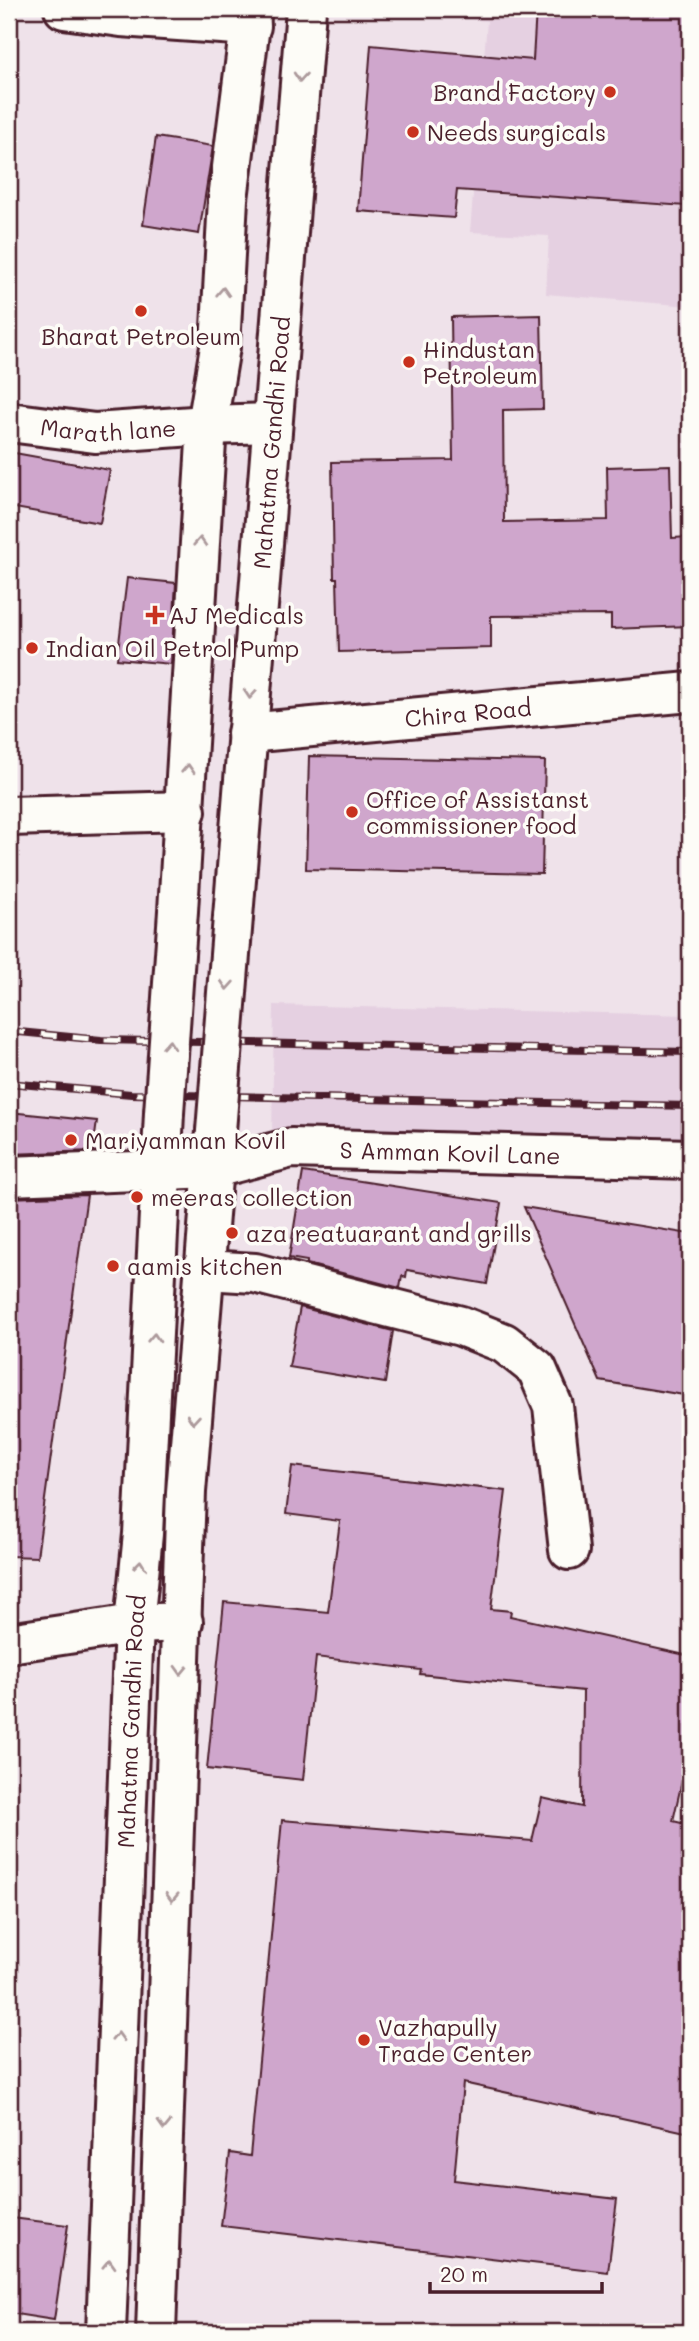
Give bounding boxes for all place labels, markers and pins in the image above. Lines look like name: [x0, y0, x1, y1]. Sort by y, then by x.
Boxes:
place label: Brand Factory: [433, 77, 596, 107]
marker: Brand Factory: [602, 84, 618, 100]
place label: Needs surgicals: [427, 117, 606, 147]
marker: Needs surgicals: [405, 124, 421, 140]
marker: Bharat Petroleum: [133, 303, 149, 319]
place label: Bharat Petroleum: [41, 321, 241, 351]
place label: Hindustan Petroleum: [423, 334, 538, 390]
marker: Hindustan Petroleum: [401, 354, 417, 370]
place label: AJ Medicals: [169, 600, 304, 630]
marker: AJ Medicals: [147, 607, 163, 623]
place label: Indian Oil Petrol Pump: [46, 633, 299, 663]
marker: Indian Oil Petrol Pump: [24, 640, 40, 656]
place label: Office of Assistanst commissioner food: [366, 784, 589, 840]
marker: Office of Assistanst commissioner food: [344, 804, 360, 820]
place label: Mariyamman Kovil: [85, 1125, 286, 1155]
marker: Mariyamman Kovil: [63, 1132, 79, 1148]
place label: meeras collection: [151, 1182, 352, 1212]
marker: meeras collection: [129, 1189, 145, 1205]
place label: aza reatuarant and grills: [246, 1218, 532, 1248]
marker: aza reatuarant and grills: [224, 1225, 240, 1241]
place label: aamis kitchen: [127, 1251, 282, 1281]
marker: aamis kitchen: [105, 1258, 121, 1274]
place label: Vazhapully Trade Center: [378, 2012, 532, 2068]
marker: Vazhapully Trade Center: [356, 2032, 372, 2048]

